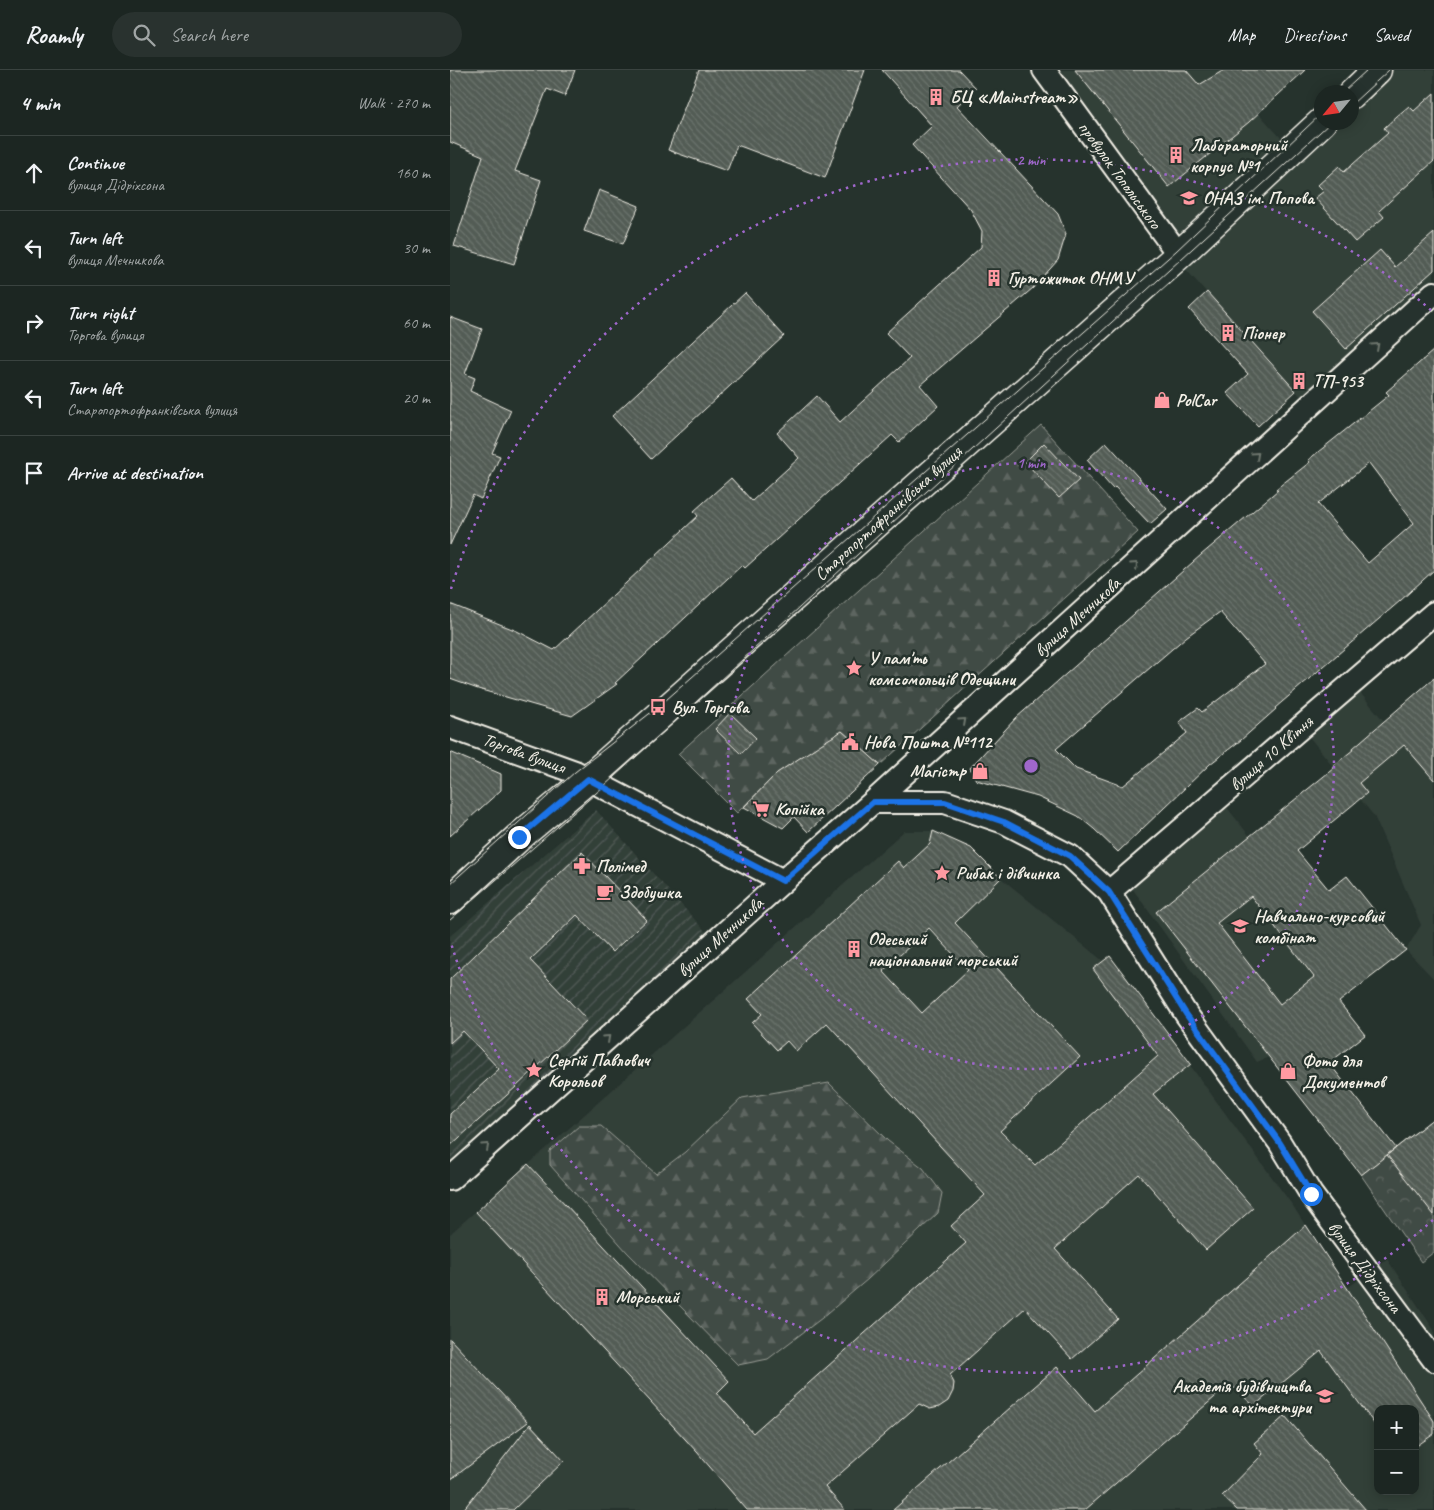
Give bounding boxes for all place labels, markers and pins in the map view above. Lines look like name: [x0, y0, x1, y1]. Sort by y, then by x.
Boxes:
place label: БЦ «Mainstream»: [950, 86, 1078, 108]
building icon: БЦ «Mainstream»: [926, 87, 946, 107]
place label: Лабораторний корпус №1: [1190, 134, 1288, 177]
building icon: Лабораторний корпус №1: [1166, 145, 1186, 165]
place label: ОНАЗ ім. Попова: [1203, 187, 1316, 209]
school or university icon: ОНАЗ ім. Попова: [1179, 188, 1199, 208]
place label: Гуртожиток ОНМУ: [1008, 267, 1136, 289]
building icon: Гуртожиток ОНМУ: [984, 268, 1004, 288]
place label: Піонер: [1242, 322, 1286, 344]
building icon: Піонер: [1218, 323, 1238, 343]
place label: ТП-953: [1313, 370, 1365, 392]
building icon: ТП-953: [1289, 371, 1309, 391]
place label: PolCar: [1176, 389, 1219, 411]
shop icon: PolCar: [1152, 390, 1172, 410]
place label: У пам'ть комсомольців Одещини: [868, 647, 1017, 690]
place icon: У пам'ть комсомольців Одещини: [844, 658, 864, 678]
place label: Вул. Торгова: [672, 696, 751, 718]
bus stop icon: Вул. Торгова: [648, 697, 668, 717]
place label: Нова Пошта №112: [864, 731, 993, 753]
public building icon: Нова Пошта №112: [840, 732, 860, 752]
centre of rings: [1022, 757, 1040, 775]
place label: Магiстр: [910, 760, 967, 782]
shop icon: Магiстр: [970, 761, 990, 781]
place label: Копiйка: [775, 798, 826, 820]
supermarket icon: Копiйка: [751, 799, 771, 819]
place label: Полімед: [596, 855, 647, 877]
pharmacy icon: Полімед: [572, 856, 592, 876]
place label: Рибак і дівчинка: [956, 862, 1060, 884]
place icon: Рибак і дівчинка: [932, 863, 952, 883]
place label: Здобушка: [619, 881, 683, 903]
cafe icon: Здобушка: [595, 882, 615, 902]
place label: Навчально-курсовий комбінат: [1254, 905, 1386, 948]
school or university icon: Навчально-курсовий комбінат: [1230, 916, 1250, 936]
place label: Одеський національний морський: [868, 928, 1019, 971]
building icon: Одеський національний морський: [844, 939, 864, 959]
place label: Сергій Павлович Корольов: [548, 1049, 652, 1092]
place label: Фото для Документов: [1302, 1050, 1388, 1093]
place icon: Сергій Павлович Корольов: [524, 1060, 544, 1080]
shop icon: Фото для Документов: [1278, 1061, 1298, 1081]
place label: Морський: [616, 1286, 680, 1308]
building icon: Морський: [592, 1287, 612, 1307]
place label: Академія будівництва та архітектури: [1173, 1375, 1313, 1418]
school or university icon: Академія будівництва та архітектури: [1315, 1386, 1335, 1406]

